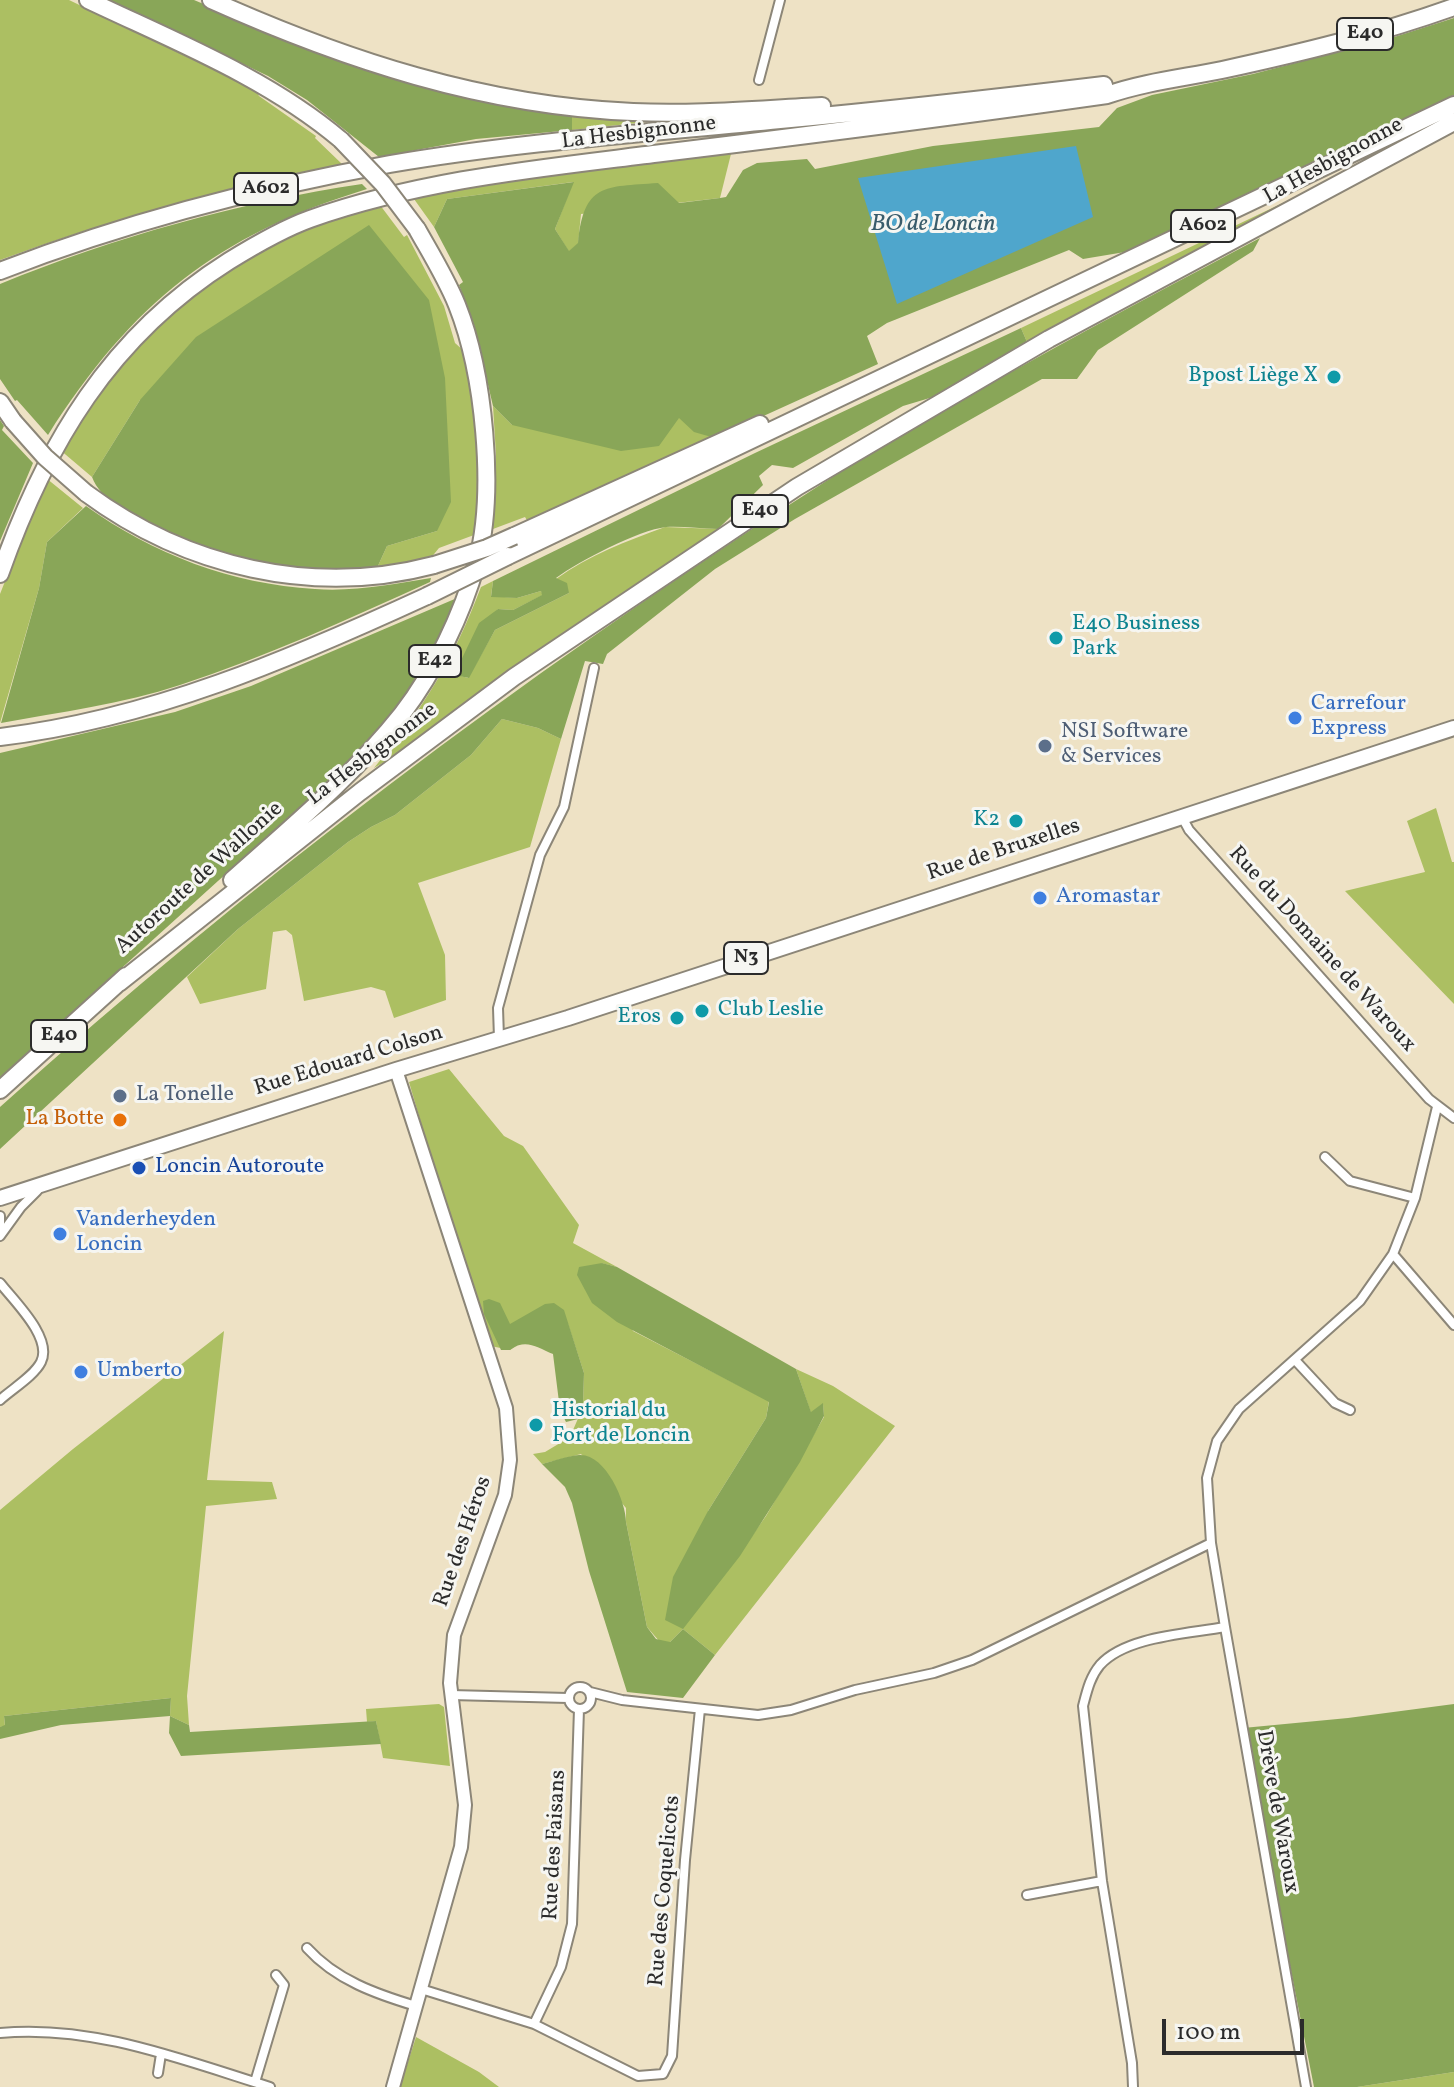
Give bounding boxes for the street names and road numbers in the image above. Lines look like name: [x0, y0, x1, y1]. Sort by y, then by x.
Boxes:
road number: E40: [1337, 18, 1393, 50]
street label: La Hesbignonne: [560, 111, 718, 157]
street label: La Hesbignonne: [1260, 113, 1408, 211]
road number: A602: [234, 173, 298, 205]
road number: A602: [1171, 210, 1235, 242]
road number: E40: [732, 495, 788, 527]
road number: E42: [409, 645, 461, 677]
street label: La Hesbignonne: [303, 698, 443, 812]
street label: Autoroute de Wallonie: [111, 797, 289, 961]
street label: Rue de Bruxelles: [924, 814, 1084, 888]
street label: Rue du Domaine de Waroux: [1222, 842, 1420, 1058]
road number: N3: [724, 942, 768, 974]
road number: E40: [31, 1020, 87, 1052]
street label: Rue Edouard Colson: [252, 1021, 446, 1103]
street label: Rue des Héros: [429, 1473, 499, 1611]
street label: Drève de Waroux: [1249, 1728, 1303, 1896]
street label: Rue des Faisans: [539, 1769, 573, 1921]
street label: Rue des Coquelicots: [644, 1794, 688, 1988]

